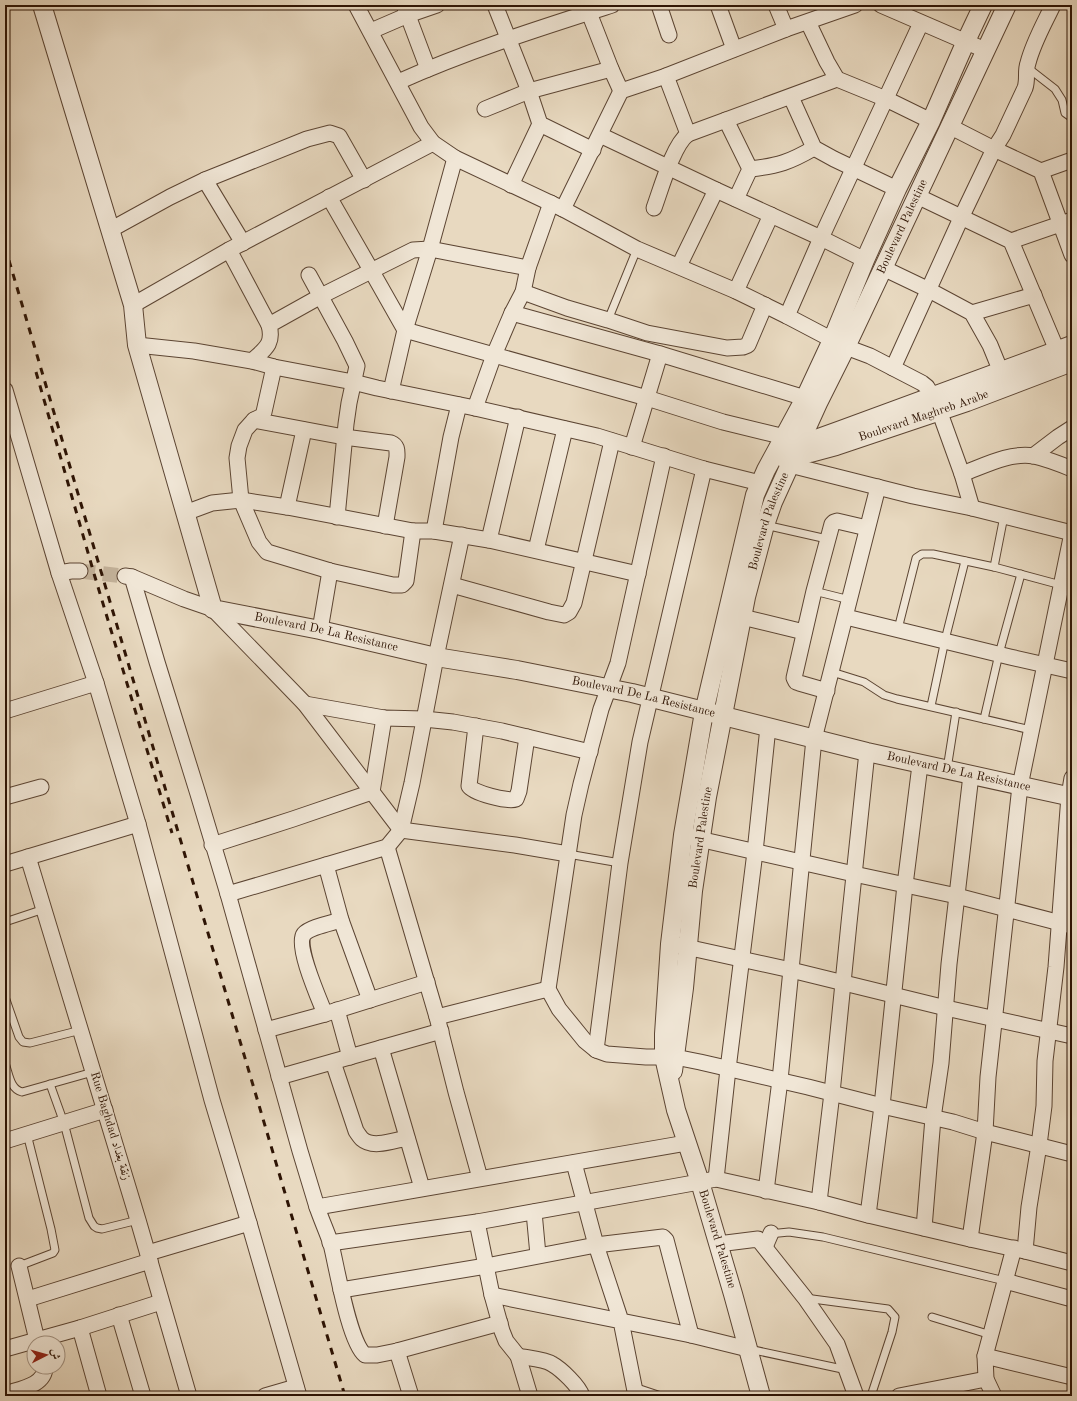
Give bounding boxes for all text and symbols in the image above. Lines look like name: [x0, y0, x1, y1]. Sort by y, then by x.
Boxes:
street label: Boulevard Palestine: [875, 177, 930, 276]
street label: Boulevard Maghreb Arabe: [857, 388, 991, 444]
street label: Boulevard Palestine: [747, 470, 792, 572]
street label: Boulevard De La Resistance: [253, 611, 400, 654]
street label: Boulevard De La Resistance: [571, 675, 717, 720]
street label: Boulevard De La Resistance: [886, 751, 1032, 794]
street label: Boulevard Palestine: [687, 785, 715, 890]
street label: Rue Baghdad زنقة بغداد: [88, 1070, 132, 1182]
street label: Boulevard Palestine: [696, 1188, 738, 1290]
north arrow: [26, 1335, 66, 1375]
text: ش: [48, 1348, 61, 1360]

